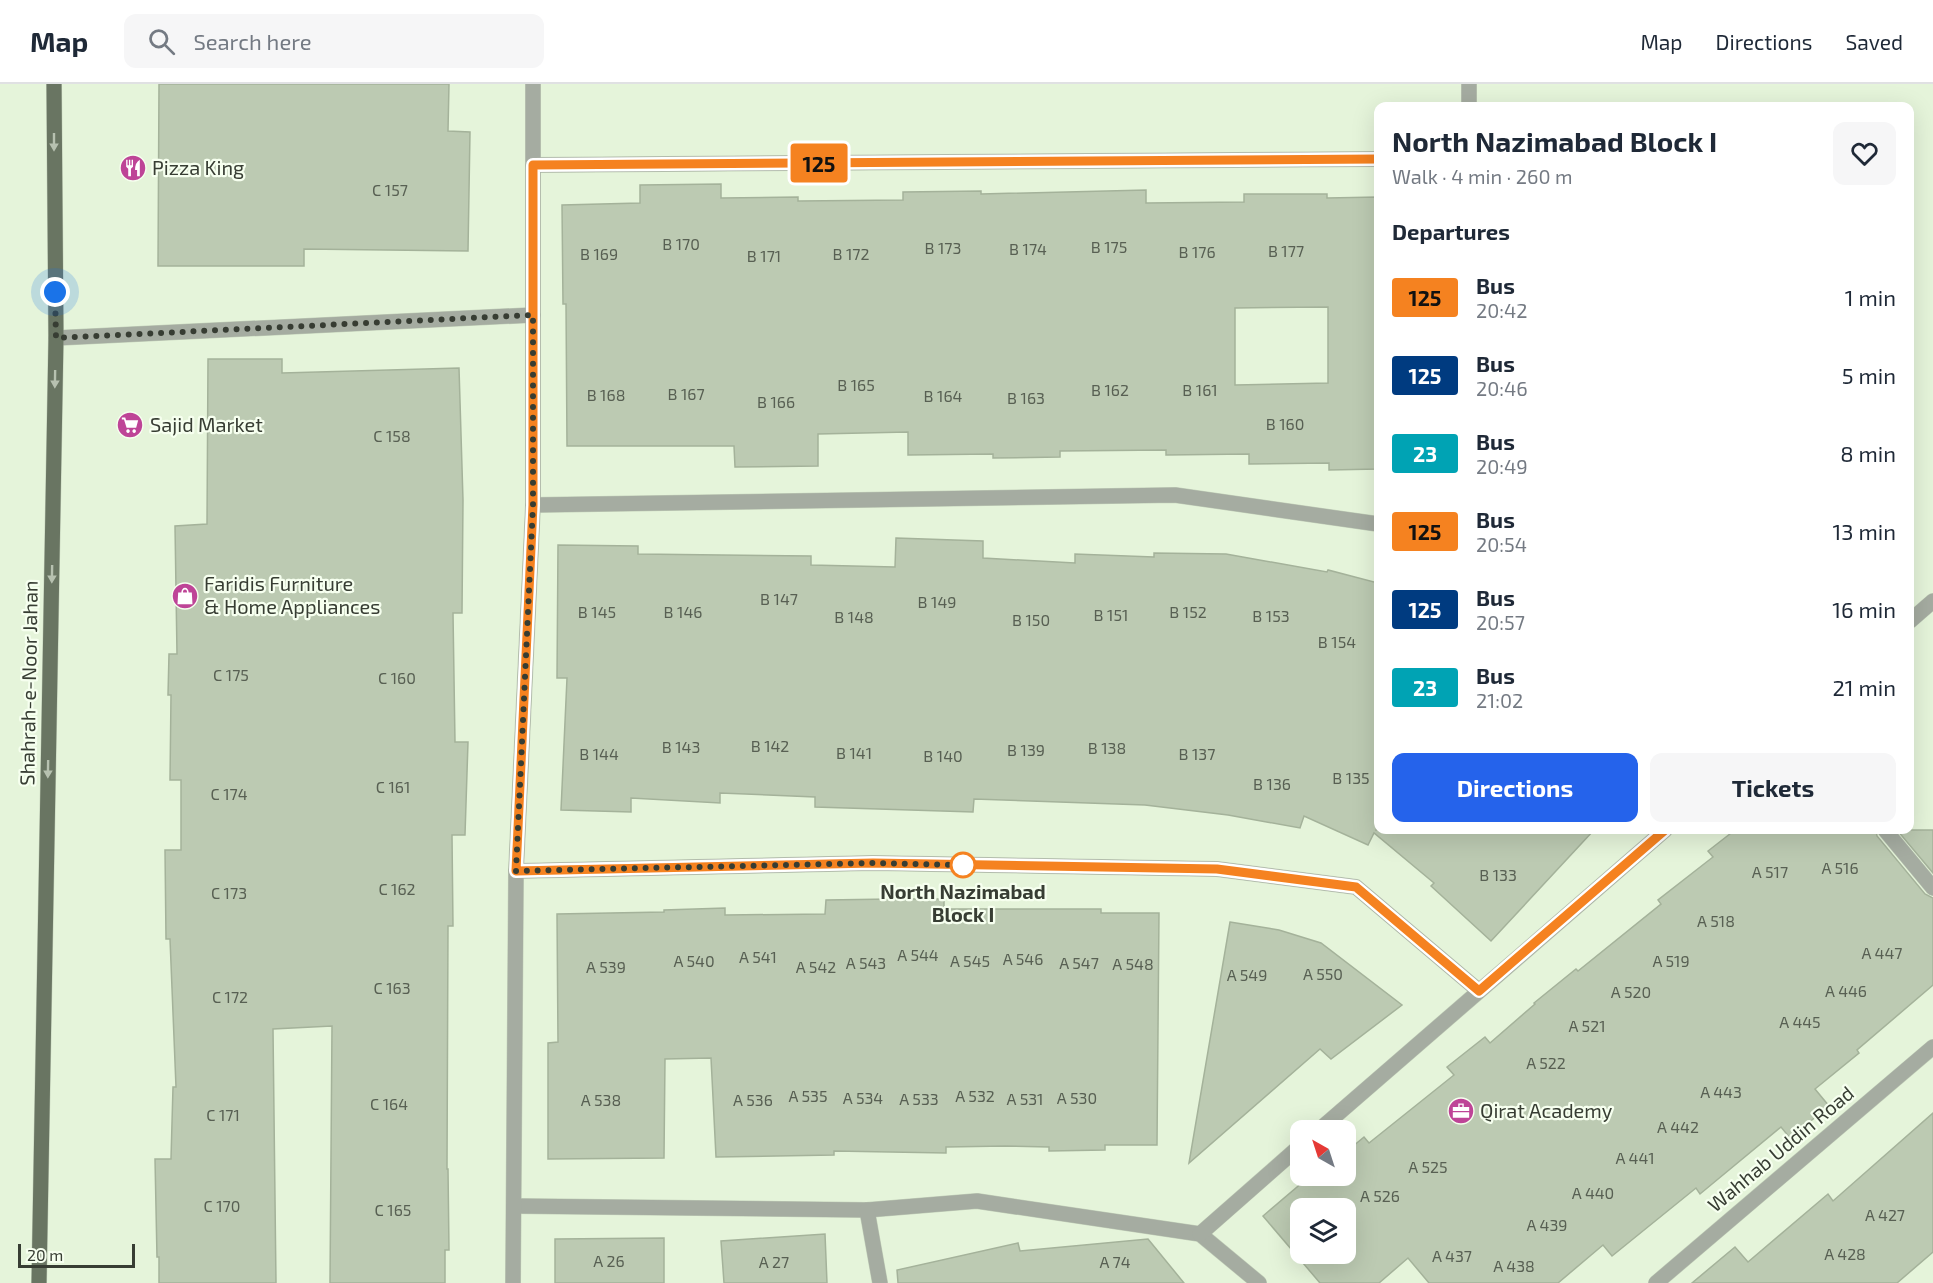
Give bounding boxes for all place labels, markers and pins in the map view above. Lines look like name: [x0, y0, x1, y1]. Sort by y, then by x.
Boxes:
restaurant icon: Pizza King: [118, 153, 148, 183]
place label: Pizza King: [152, 155, 244, 179]
supermarket icon: Sajid Market: [115, 410, 145, 440]
place label: Sajid Market: [150, 412, 263, 436]
place label: Faridis Furniture & Home Appliances: [204, 571, 381, 618]
shop icon: Faridis Furniture & Home Appliances: [170, 581, 200, 611]
marker: North Nazimabad Block I: [950, 852, 976, 878]
place label: North Nazimabad Block I: [880, 879, 1046, 926]
office icon: Qirat Academy: [1446, 1096, 1476, 1126]
place label: Qirat Academy: [1480, 1098, 1613, 1122]

